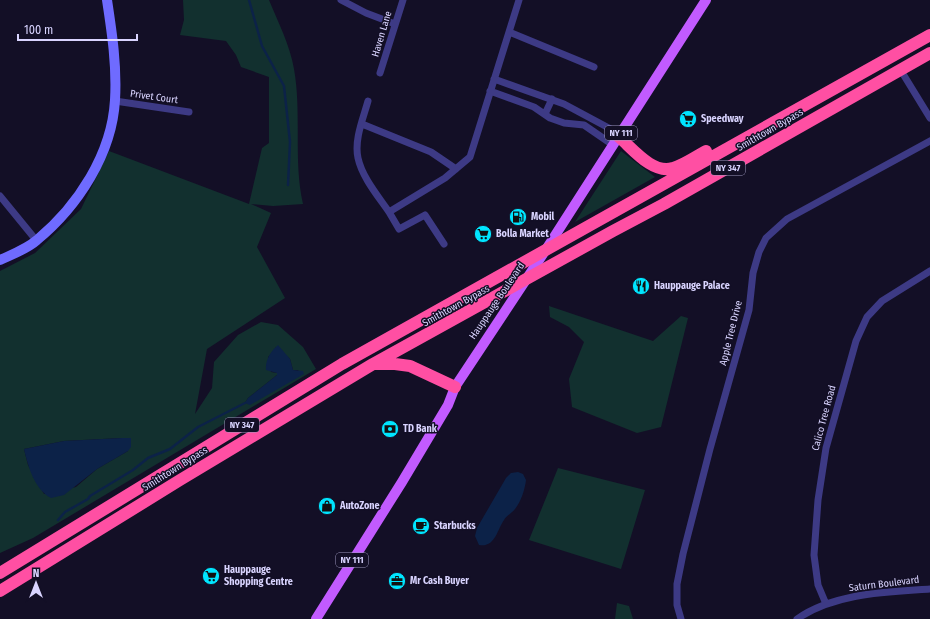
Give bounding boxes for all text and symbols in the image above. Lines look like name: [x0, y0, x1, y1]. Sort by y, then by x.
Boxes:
street label: Haven Lane: [369, 10, 395, 58]
scale bar: [18, 16, 137, 42]
text: 100 m: [24, 23, 53, 37]
street label: Privet Court: [129, 88, 179, 106]
street label: Smithtown Bypass: [735, 106, 805, 154]
supermarket icon: Speedway: [678, 109, 698, 129]
place label: Speedway: [701, 113, 744, 125]
road number: NY 111: [605, 126, 637, 140]
road number: NY 347: [711, 161, 745, 175]
fuel station icon: Mobil: [508, 207, 528, 227]
place label: Mobil: [531, 211, 555, 223]
supermarket icon: Bolla Market: [473, 224, 493, 244]
place label: Bolla Market: [496, 228, 549, 240]
street label: Hauppauge Boulevard: [467, 260, 527, 342]
restaurant icon: Hauppauge Palace: [631, 276, 651, 296]
place label: Hauppauge Palace: [654, 280, 730, 292]
street label: Smithtown Bypass: [420, 283, 492, 329]
street label: Apple Tree Drive: [717, 299, 745, 367]
street label: Calico Tree Road: [810, 384, 838, 452]
road number: NY 347: [225, 418, 259, 432]
bank icon: TD Bank: [380, 419, 400, 439]
place label: TD Bank: [403, 423, 438, 435]
street label: Smithtown Bypass: [140, 444, 210, 494]
shop icon: AutoZone: [317, 496, 337, 516]
place label: AutoZone: [339, 500, 380, 512]
cafe icon: Starbucks: [411, 516, 431, 536]
place label: Starbucks: [434, 520, 476, 532]
road number: NY 111: [336, 553, 368, 567]
north arrow: [16, 563, 56, 603]
place label: Hauppauge Shopping Centre: [224, 564, 293, 588]
supermarket icon: Hauppauge Shopping Centre: [201, 566, 221, 586]
text: N: [33, 567, 39, 580]
office icon: Mr Cash Buyer: [387, 571, 407, 591]
street label: Saturn Boulevard: [848, 574, 920, 594]
place label: Mr Cash Buyer: [410, 575, 469, 587]

